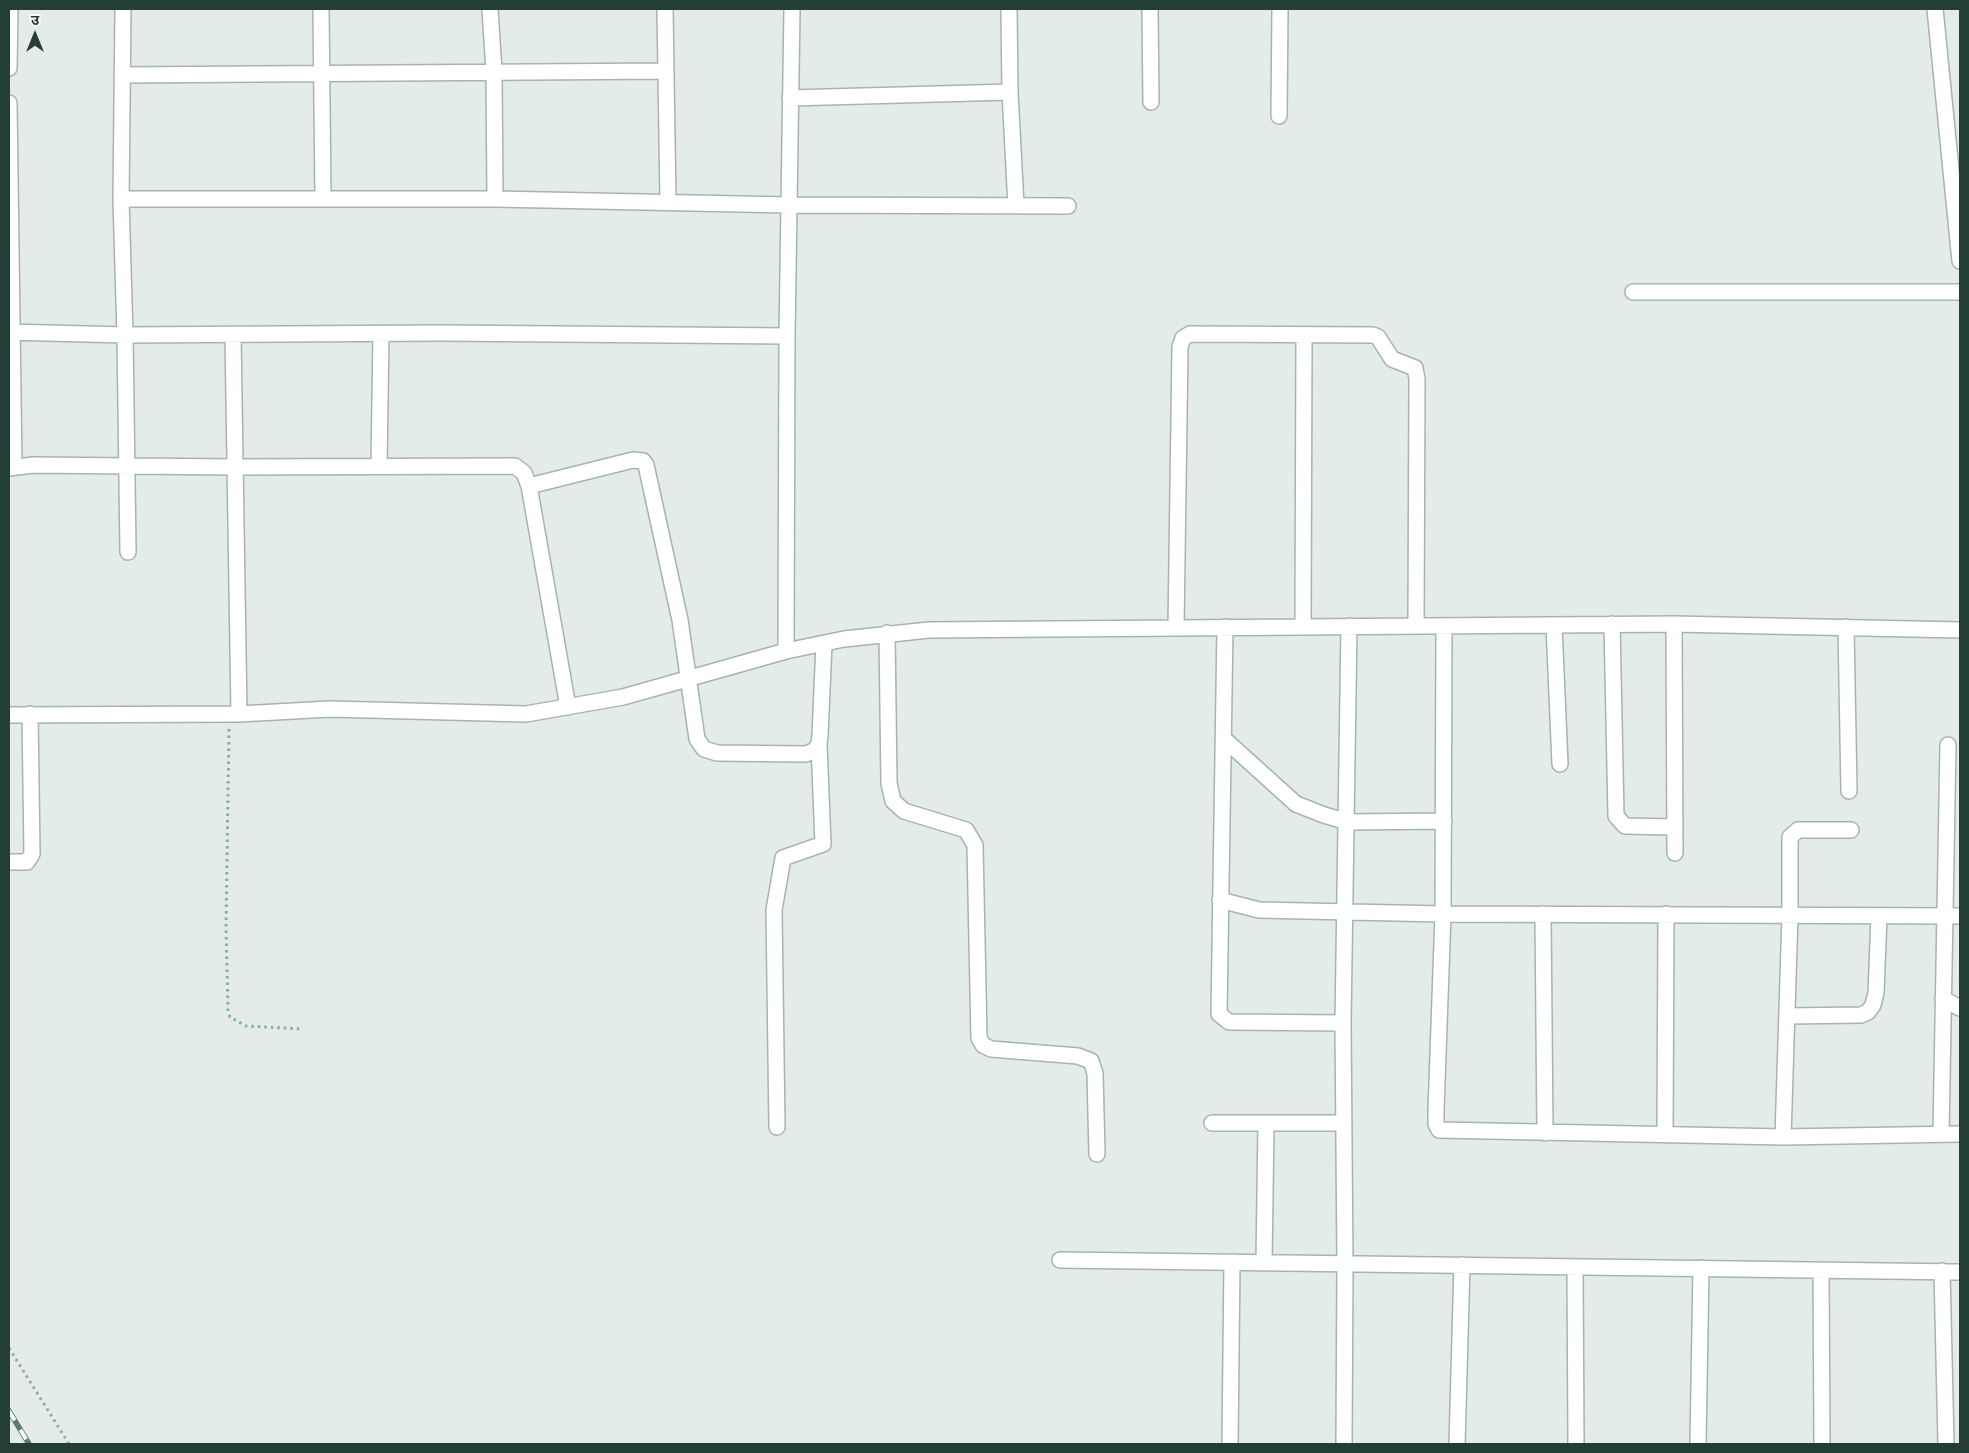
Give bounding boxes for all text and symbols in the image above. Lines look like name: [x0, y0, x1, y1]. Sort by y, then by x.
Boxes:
north arrow: [10, 10, 60, 60]
text: उ: [31, 11, 39, 28]

